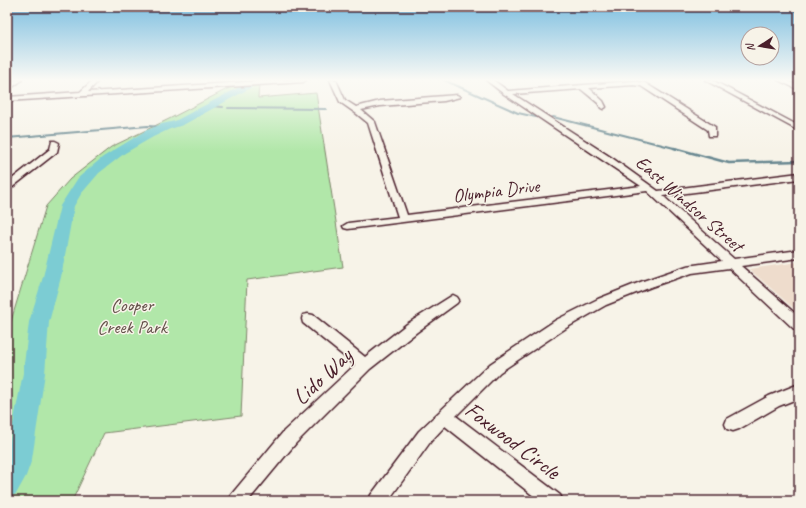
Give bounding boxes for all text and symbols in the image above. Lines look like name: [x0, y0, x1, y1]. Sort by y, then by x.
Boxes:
north arrow: [740, 26, 780, 66]
text: N: [742, 41, 758, 53]
street label: East Windsor Street: [631, 150, 750, 259]
street label: Olympia Drive: [452, 174, 543, 208]
park label: Cooper Creek Park: [97, 293, 169, 339]
street label: Lido Way: [287, 340, 360, 411]
street label: Foxwood Circle: [459, 395, 567, 486]

